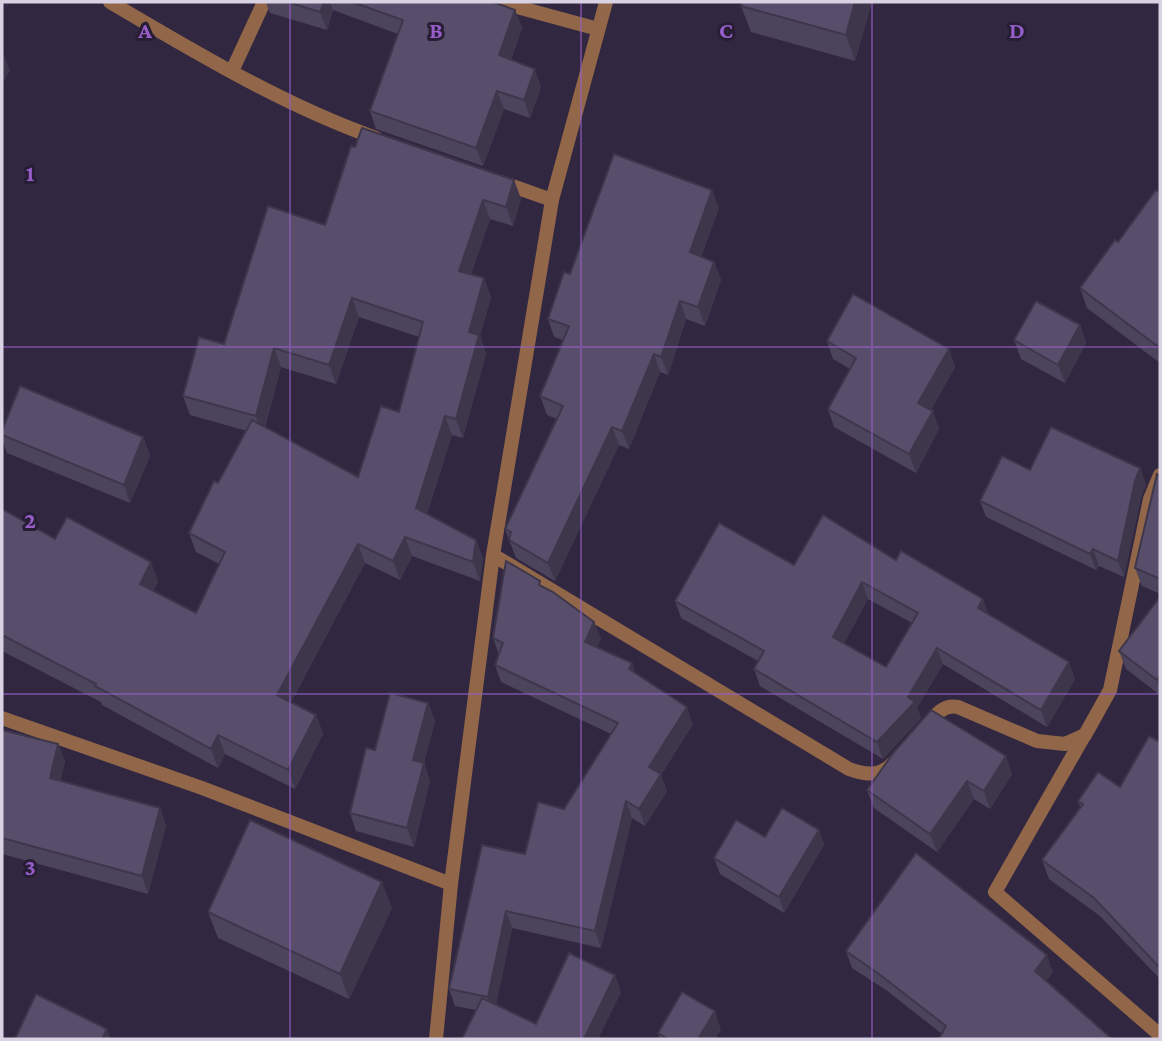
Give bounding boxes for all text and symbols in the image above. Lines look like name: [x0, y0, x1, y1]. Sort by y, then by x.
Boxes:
text: A: [137, 17, 152, 43]
text: B: [429, 17, 443, 43]
text: C: [719, 17, 733, 43]
text: D: [1009, 17, 1025, 43]
text: 1: [26, 160, 35, 186]
text: 2: [24, 507, 36, 533]
text: 3: [24, 854, 36, 880]

